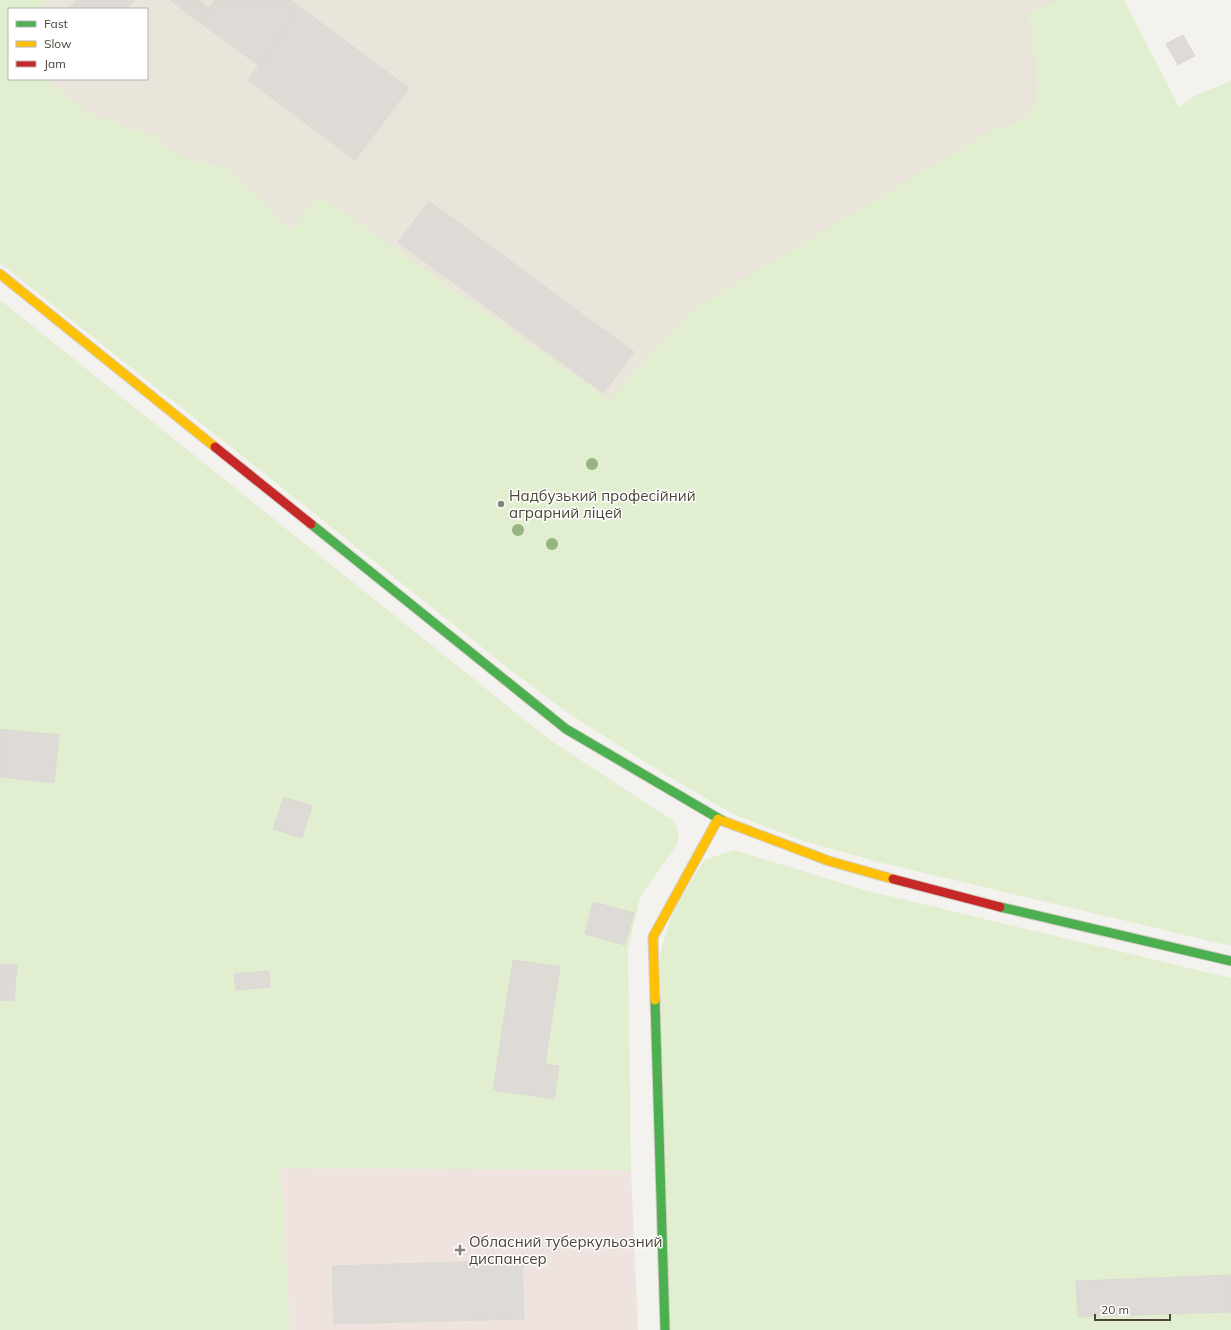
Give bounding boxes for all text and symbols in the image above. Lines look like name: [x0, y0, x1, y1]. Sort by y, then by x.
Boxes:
legend: [8, 8, 148, 80]
text: Fast: [44, 16, 68, 31]
text: Slow: [44, 36, 72, 51]
text: Jam: [44, 56, 66, 71]
place label: Надбузький професійний аграрний ліцей: [509, 486, 696, 522]
marker: Надбузький професійний аграрний ліцей: [496, 499, 506, 509]
place label: Обласний туберкульозний диспансер: [469, 1232, 663, 1268]
marker: Обласний туберкульозний диспансер: [454, 1244, 466, 1256]
scale bar: [1095, 1296, 1170, 1322]
text: 20 m: [1101, 1302, 1129, 1317]

